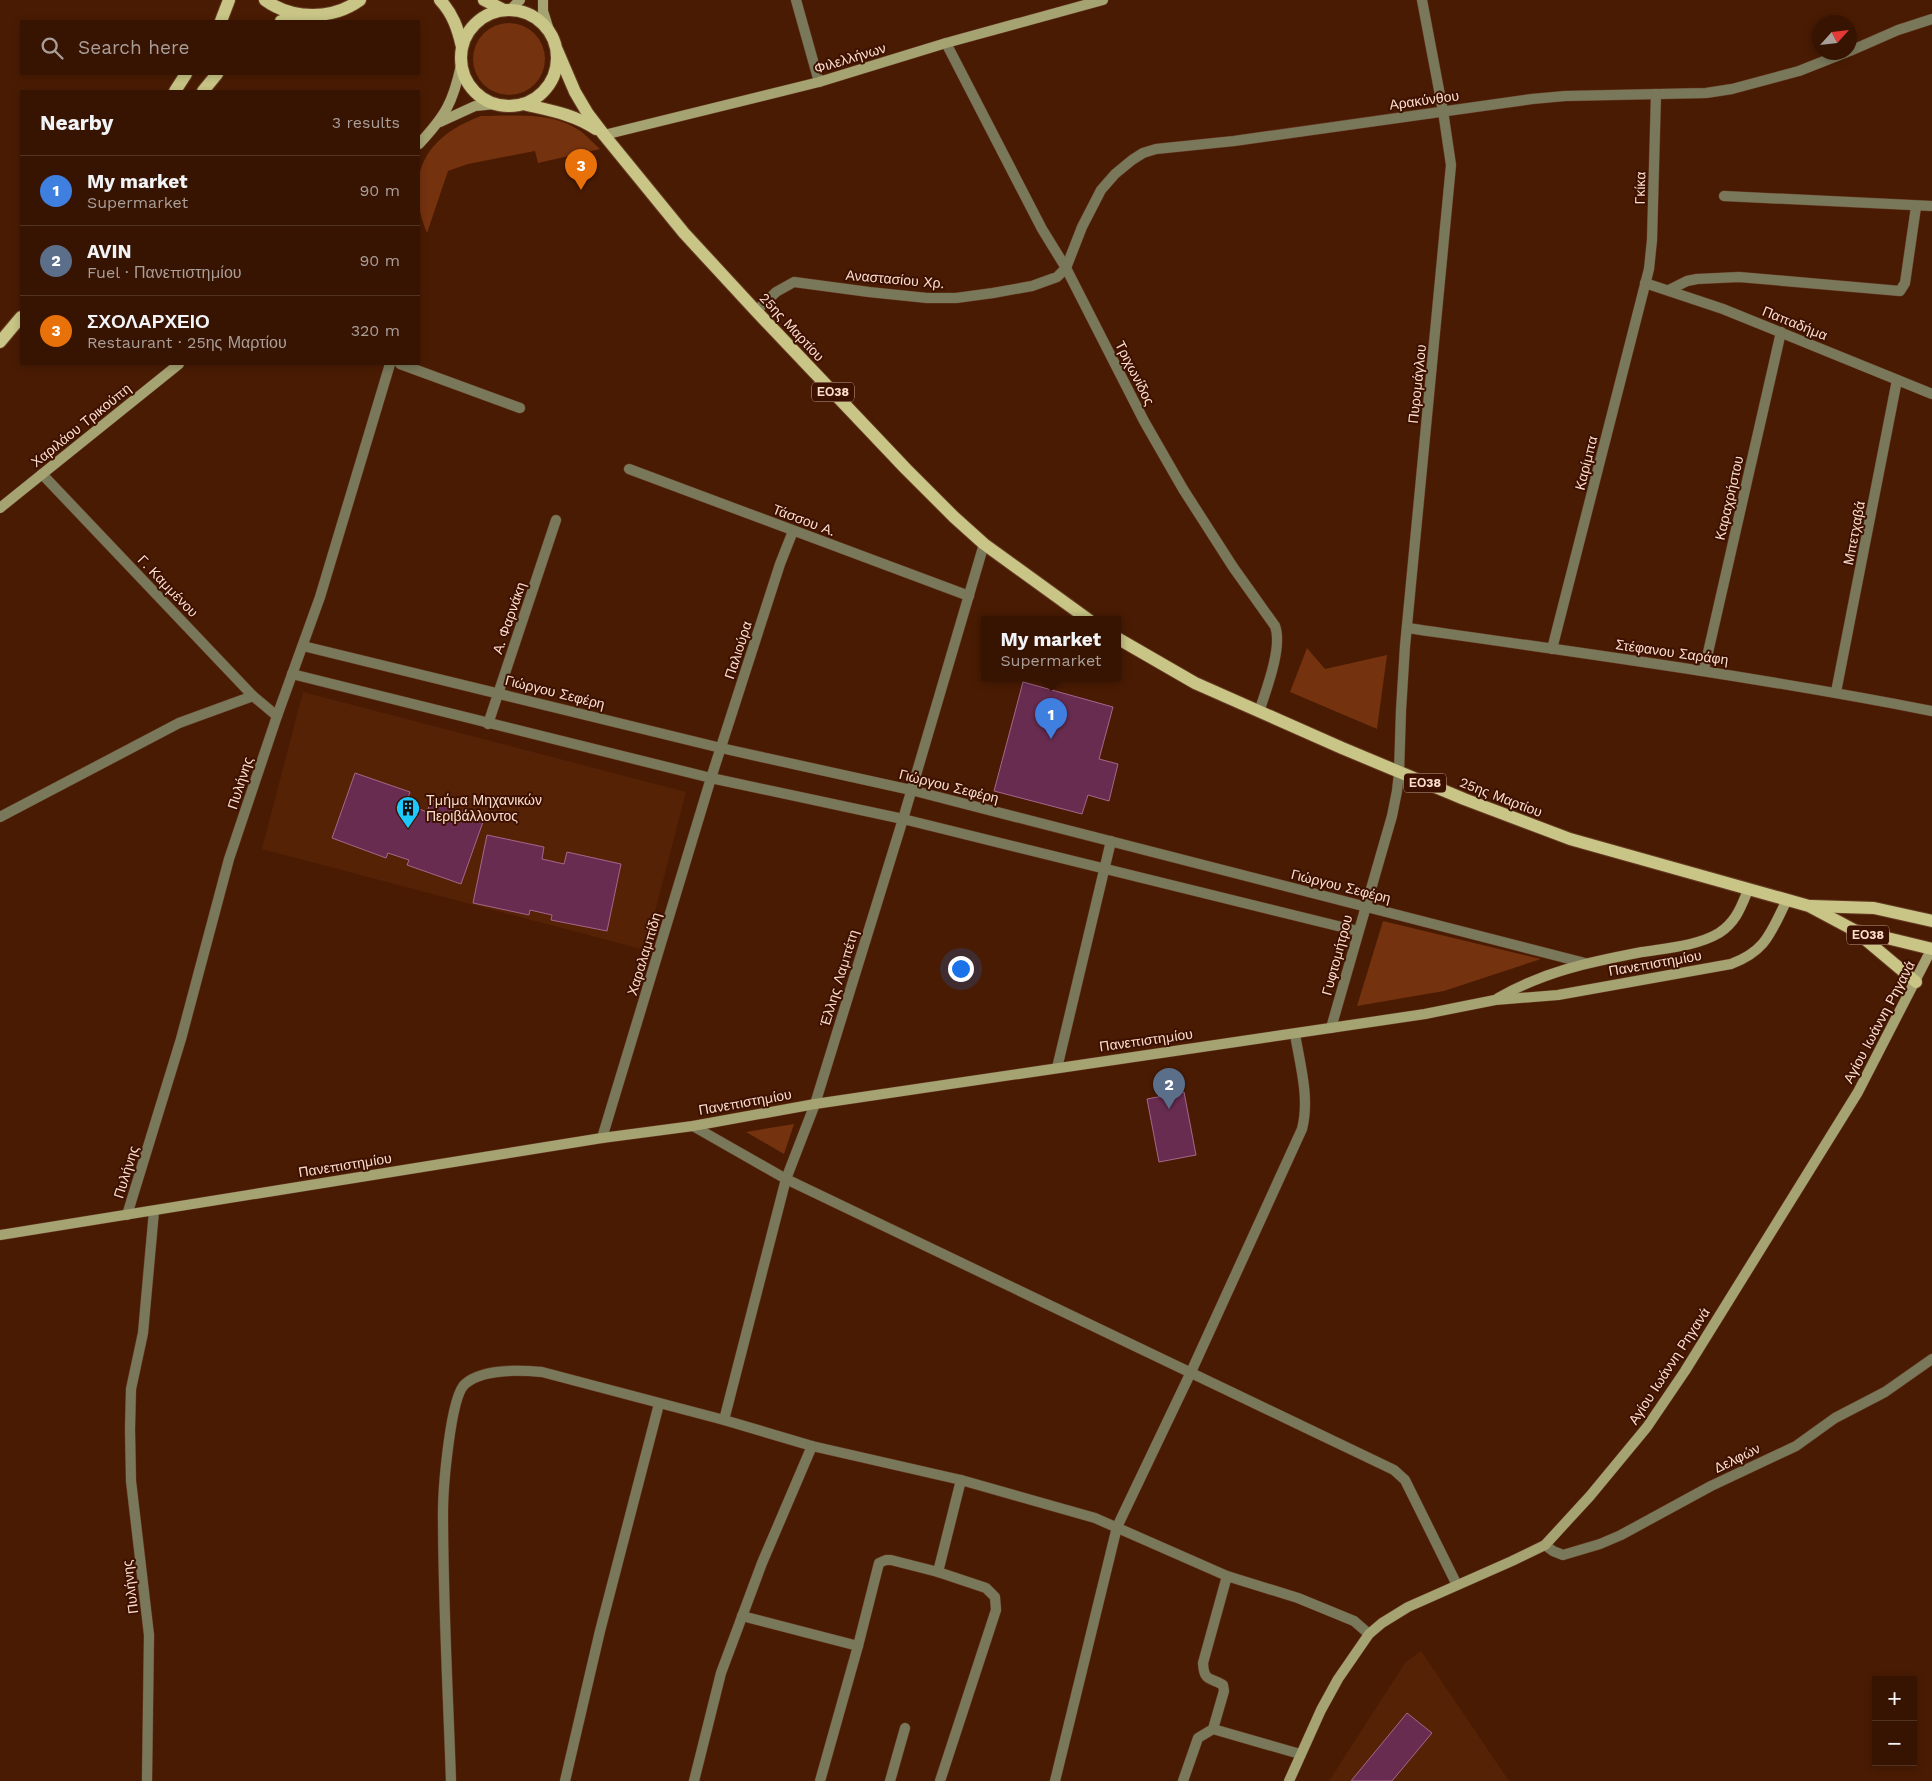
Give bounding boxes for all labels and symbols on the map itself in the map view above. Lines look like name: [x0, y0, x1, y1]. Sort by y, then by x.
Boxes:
north arrow: [1812, 15, 1857, 60]
street label: Φιλελλήνων: [812, 39, 888, 77]
street label: Αρακύνθου: [1388, 87, 1460, 113]
pin: 3: [565, 149, 597, 190]
street label: Γκίκα: [1632, 171, 1648, 205]
street label: Αναστασίου Χρ.: [845, 267, 945, 291]
street label: 25ης Μαρτίου: [756, 290, 828, 364]
street label: Παπαδήμα: [1760, 303, 1830, 343]
street label: Τριχωνίδος: [1112, 338, 1158, 408]
street label: Πυρομάγλου: [1405, 344, 1429, 424]
street label: Χαριλάου Τρικούπη: [28, 380, 134, 470]
road number: ΕΟ38: [812, 382, 854, 402]
street label: Καρίμπα: [1572, 434, 1600, 492]
street label: Καραχρήστου: [1712, 454, 1746, 542]
street label: Μπετχαβά: [1840, 500, 1868, 566]
street label: Τάσσου Α.: [770, 501, 838, 539]
street label: Γ. Καμμένου: [135, 552, 201, 620]
street label: Α. Φαρνάκη: [489, 580, 529, 656]
street label: Παλιούρα: [721, 619, 755, 681]
street label: Στέφανου Σαράφη: [1615, 636, 1729, 668]
street label: Γιώργου Σεφέρη: [503, 672, 607, 712]
pin: 1: [1035, 698, 1067, 739]
street label: Πυλήνης: [224, 755, 256, 811]
street label: Γιώργου Σεφέρη: [897, 766, 1001, 806]
road number: ΕΟ38: [1404, 774, 1446, 792]
street label: 25ης Μαρτίου: [1457, 774, 1545, 820]
place label: Τμήμα Μηχανικών Περιβάλλοντος: [426, 792, 542, 824]
building icon: Τμήμα Μηχανικών Περιβάλλοντος: [395, 795, 421, 829]
street label: Γιώργου Σεφέρη: [1289, 866, 1393, 906]
street label: Χαραλαμπίδη: [624, 911, 664, 997]
street label: Γυφτομήτρου: [1319, 913, 1355, 997]
road number: ΕΟ38: [1847, 926, 1889, 944]
street label: Έλλης Λαμπέτη: [816, 928, 861, 1029]
street label: Πανεπιστημίου: [1607, 947, 1703, 979]
your location: [948, 956, 974, 982]
street label: Αγίου Ιωάννη Ρηγανά: [1840, 958, 1918, 1086]
street label: Πανεπιστημίου: [1098, 1026, 1194, 1054]
pin: 2: [1153, 1068, 1185, 1109]
street label: Πανεπιστημίου: [697, 1086, 793, 1118]
street label: Πυλήνης: [110, 1144, 142, 1200]
street label: Πανεπιστημίου: [297, 1150, 393, 1180]
street label: Αγίου Ιωάννη Ρηγανά: [1625, 1305, 1713, 1427]
street label: Δελφών: [1711, 1440, 1763, 1476]
street label: Πυλήνης: [119, 1559, 141, 1615]

